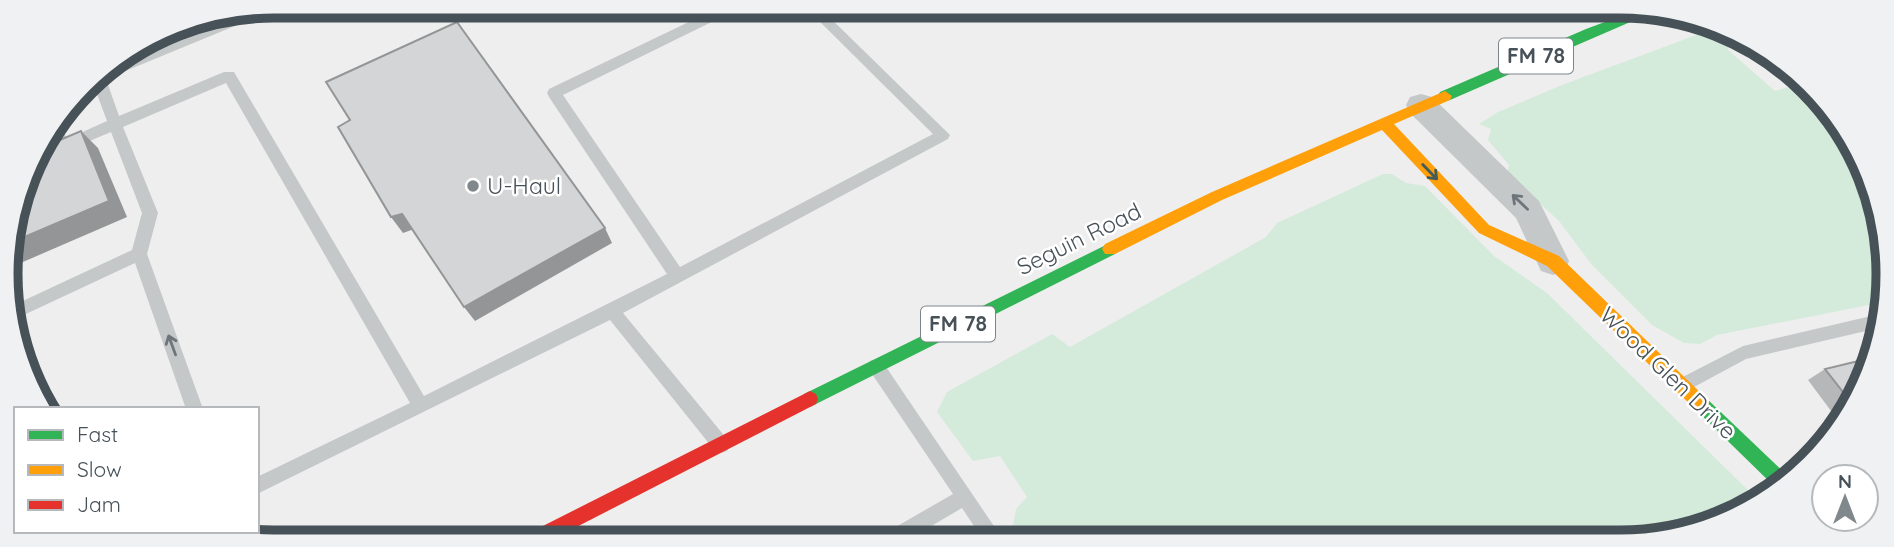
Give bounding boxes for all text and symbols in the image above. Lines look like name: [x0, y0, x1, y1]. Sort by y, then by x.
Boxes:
road number: FM 78: [1499, 38, 1573, 74]
one-way arrow: [1421, 163, 1438, 180]
place label: U-Haul: [487, 171, 561, 200]
marker: U-Haul: [465, 178, 481, 194]
one-way arrow: [1511, 193, 1528, 210]
street label: Seguin Road: [1012, 196, 1146, 281]
street label: Wood Glen Drive: [1594, 300, 1743, 445]
road number: FM 78: [921, 306, 995, 342]
one-way arrow: [165, 334, 177, 356]
legend: [14, 407, 259, 533]
text: Fast: [77, 421, 118, 447]
text: Slow: [77, 456, 122, 482]
north arrow: [1810, 463, 1880, 533]
text: N: [1838, 469, 1852, 493]
text: Jam: [77, 491, 121, 517]

